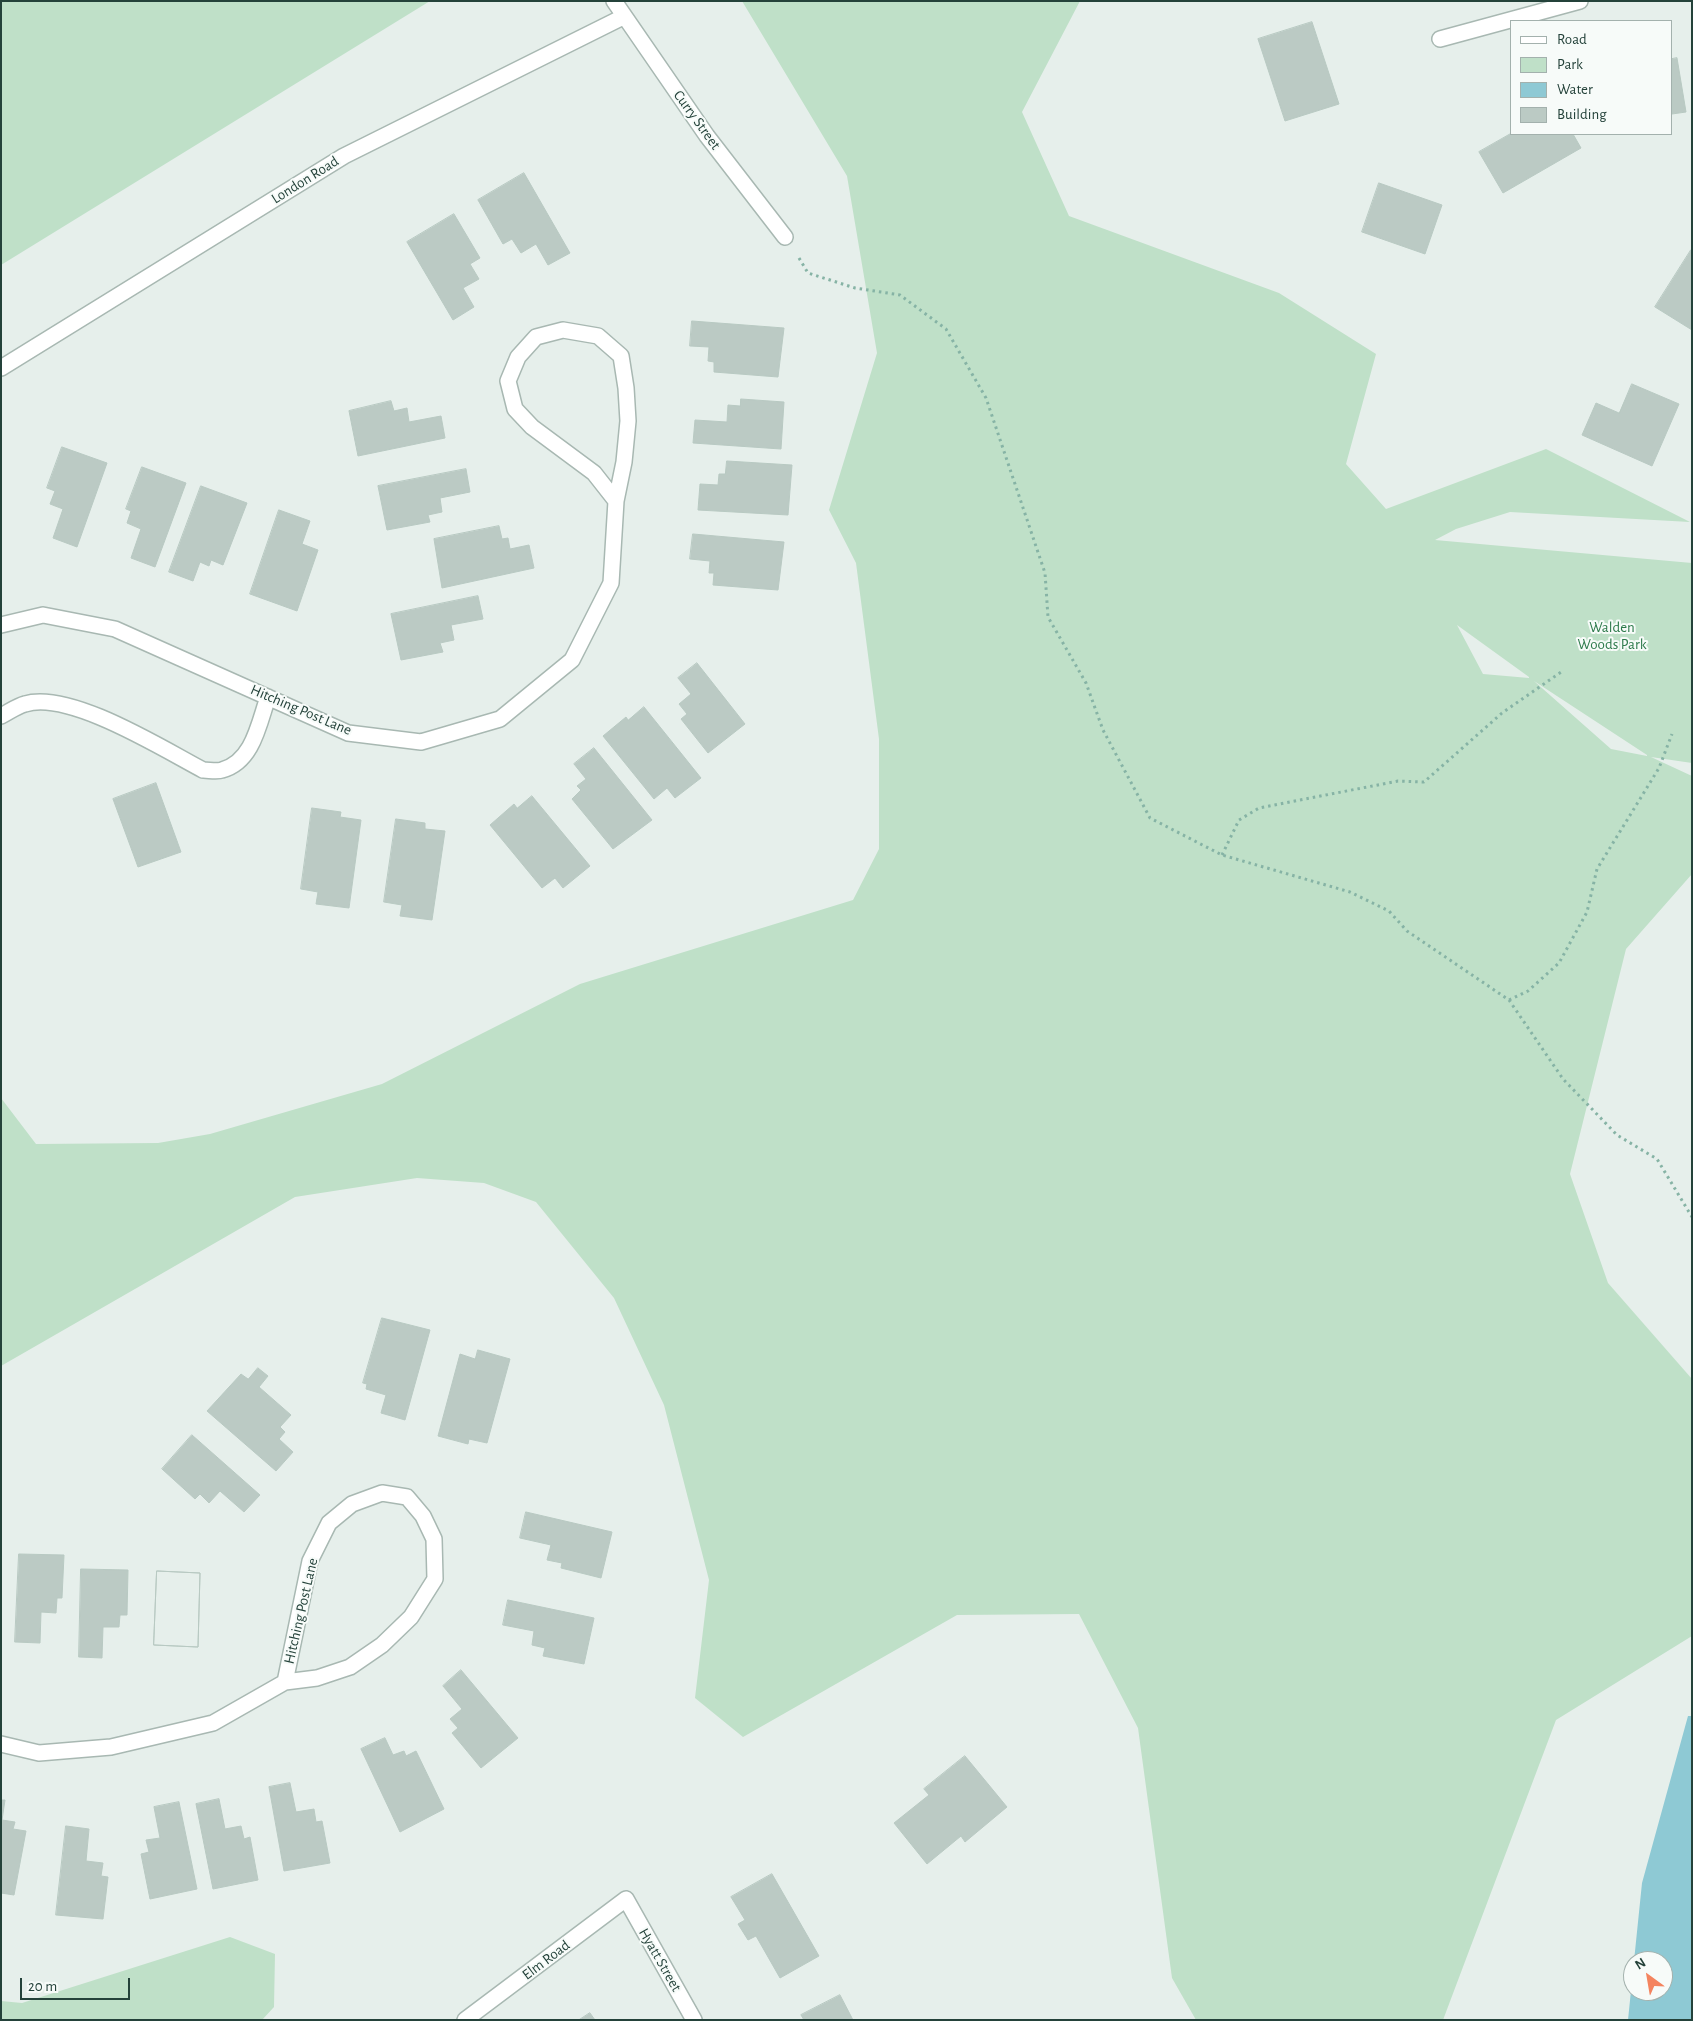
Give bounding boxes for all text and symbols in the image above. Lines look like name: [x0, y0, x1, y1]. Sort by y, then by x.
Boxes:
legend: [1510, 20, 1673, 135]
text: Road: [1557, 32, 1587, 47]
text: Park: [1557, 57, 1583, 72]
text: Water: [1557, 82, 1593, 97]
street label: Curry Street: [669, 87, 725, 153]
text: Building: [1557, 107, 1607, 122]
street label: London Road: [268, 152, 342, 208]
park label: Walden Woods Park: [1577, 618, 1647, 653]
street label: Hitching Post Lane: [248, 681, 354, 739]
street label: Hitching Post Lane: [280, 1556, 322, 1666]
street label: Hyatt Street: [635, 1925, 685, 1995]
street label: Elm Road: [519, 1936, 573, 1984]
north arrow: [1623, 1951, 1673, 2001]
text: N: [1633, 1956, 1648, 1973]
scale bar: [22, 1968, 132, 2000]
text: 20 m: [28, 1979, 57, 1994]

